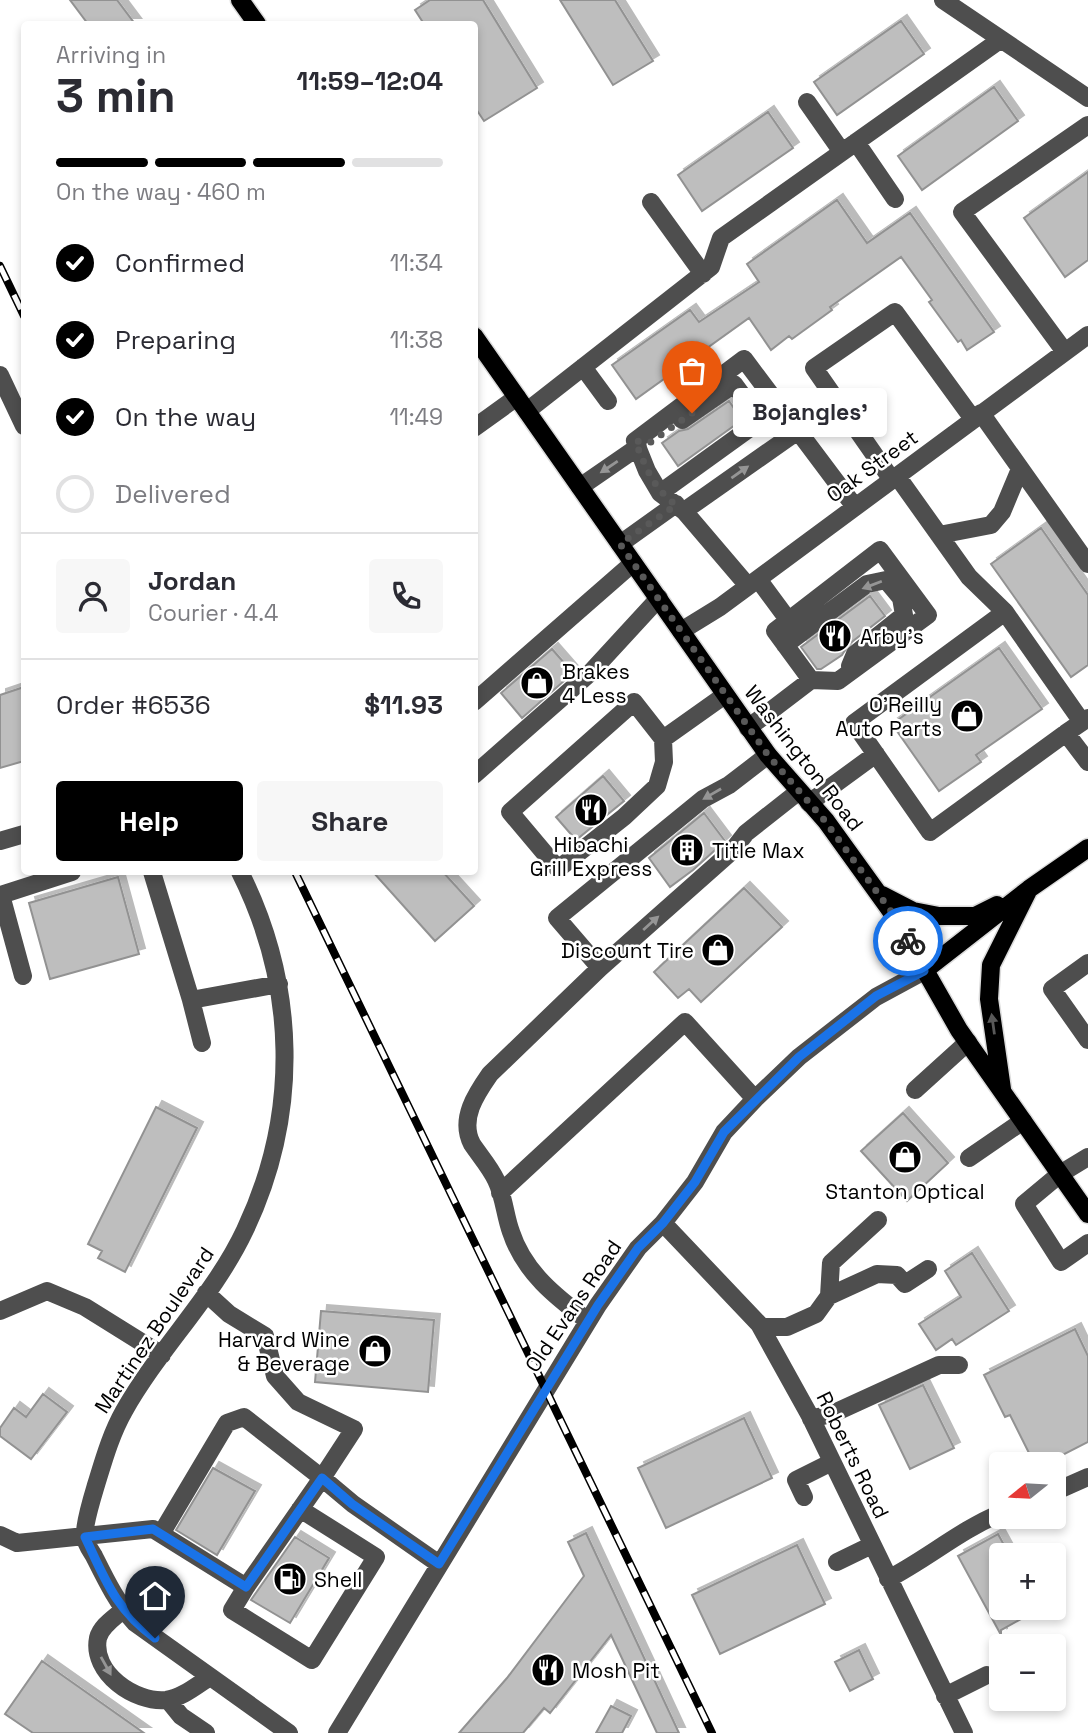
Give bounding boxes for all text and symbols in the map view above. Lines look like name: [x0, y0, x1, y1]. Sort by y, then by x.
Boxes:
text: Arriving in: [56, 40, 166, 70]
text: 11:59–12:04: [297, 64, 443, 98]
text: 3 min: [56, 67, 176, 125]
text: On the way · 460 m: [56, 177, 266, 207]
icon: check: [56, 244, 94, 282]
text: Confirmed: [115, 246, 245, 280]
text: 11:34: [390, 248, 443, 278]
icon: check: [56, 321, 94, 359]
text: Preparing: [115, 323, 236, 357]
text: 11:38: [390, 325, 443, 355]
pin: [662, 341, 722, 413]
icon: bag: [673, 352, 711, 390]
callout: Bojangles': [734, 388, 888, 438]
text: Bojangles': [752, 397, 868, 427]
icon: check: [56, 398, 94, 436]
text: On the way: [115, 400, 256, 434]
text: 11:49: [390, 402, 443, 432]
street label: Oak Street: [821, 424, 923, 508]
one-way arrow: [599, 460, 618, 473]
one-way arrow: [731, 465, 749, 479]
text: Delivered: [115, 477, 231, 511]
button: person: [56, 559, 130, 633]
button: phone: [369, 559, 443, 633]
text: Jordan: [148, 564, 236, 598]
one-way arrow: [861, 579, 882, 590]
text: Courier · 4.4: [148, 598, 278, 628]
restaurant icon: Arby's: [816, 617, 854, 655]
place label: Arby's: [860, 623, 924, 650]
place label: Brakes 4 Less: [562, 658, 630, 709]
shop icon: Brakes 4 Less: [518, 664, 556, 702]
street label: Washington Road: [739, 680, 869, 836]
text: Order #6536: [56, 688, 211, 722]
text: $11.93: [364, 688, 443, 722]
place label: O'Reilly Auto Parts: [835, 691, 942, 742]
shop icon: O'Reilly Auto Parts: [948, 697, 986, 735]
button: Help: [56, 781, 243, 861]
button: Share: [257, 781, 443, 861]
one-way arrow: [702, 788, 722, 800]
restaurant icon: Hibachi Grill Express: [572, 791, 610, 829]
place label: Hibachi Grill Express: [530, 831, 652, 882]
building icon: Title Max: [668, 831, 706, 869]
place label: Title Max: [712, 837, 805, 864]
courier: [873, 906, 943, 976]
one-way arrow: [642, 916, 659, 931]
icon: bike: [889, 922, 927, 960]
shop icon: Discount Tire: [699, 931, 737, 969]
place label: Discount Tire: [561, 937, 694, 964]
one-way arrow: [987, 1013, 998, 1035]
shop icon: Stanton Optical: [886, 1138, 924, 1176]
place label: Stanton Optical: [825, 1178, 985, 1205]
street label: Old Evans Road: [519, 1235, 627, 1377]
street label: Martinez Boulevard: [88, 1242, 220, 1418]
place label: Harvard Wine & Beverage: [218, 1326, 350, 1377]
shop icon: Harvard Wine & Beverage: [356, 1332, 394, 1370]
street label: Roberts Road: [811, 1387, 895, 1523]
north arrow: [989, 1452, 1066, 1530]
map controls: [989, 1452, 1066, 1711]
button: +: [989, 1543, 1066, 1620]
fuel station icon: Shell: [271, 1560, 309, 1598]
pin: [125, 1566, 185, 1638]
place label: Shell: [314, 1566, 362, 1593]
icon: home: [136, 1577, 174, 1615]
button: −: [989, 1634, 1066, 1711]
restaurant icon: Mosh Pit: [529, 1651, 567, 1689]
one-way arrow: [100, 1657, 112, 1676]
place label: Mosh Pit: [572, 1657, 660, 1684]

